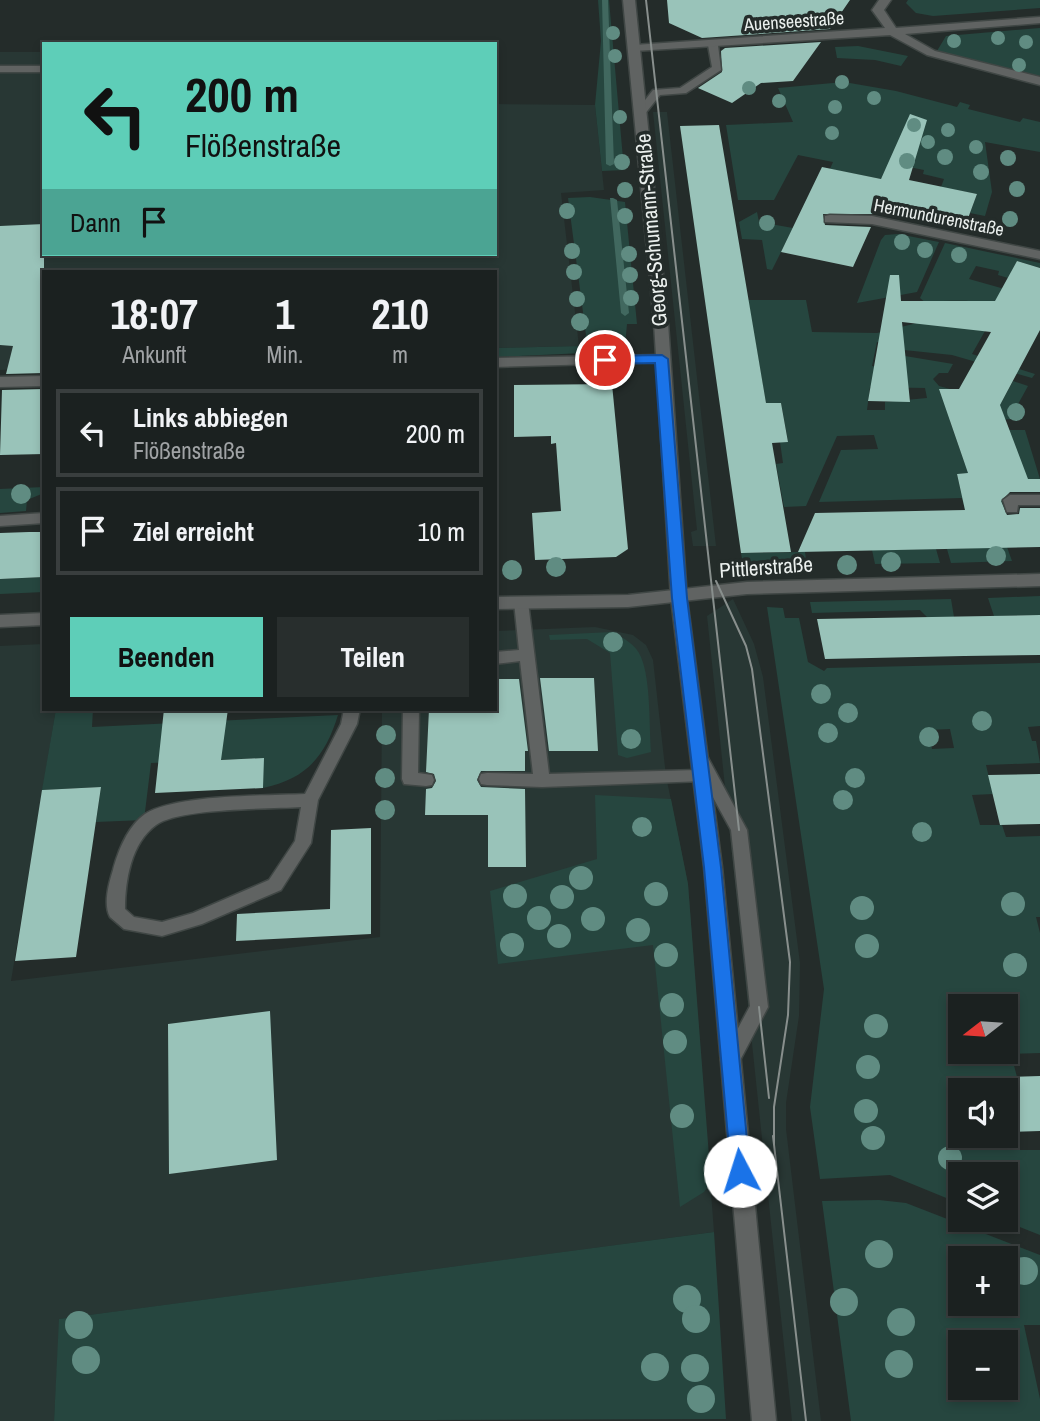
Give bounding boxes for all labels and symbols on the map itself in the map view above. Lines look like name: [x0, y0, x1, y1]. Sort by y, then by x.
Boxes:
street label: Auenseestraße: [742, 5, 845, 37]
street label: Georg-Schumann-Straße: [628, 132, 674, 328]
street label: Hermundurenstraße: [872, 192, 1006, 242]
pin: [575, 330, 635, 390]
street label: Pittlerstraße: [718, 549, 814, 585]
north arrow: [948, 994, 1018, 1064]
position arrow: [703, 1134, 777, 1208]

